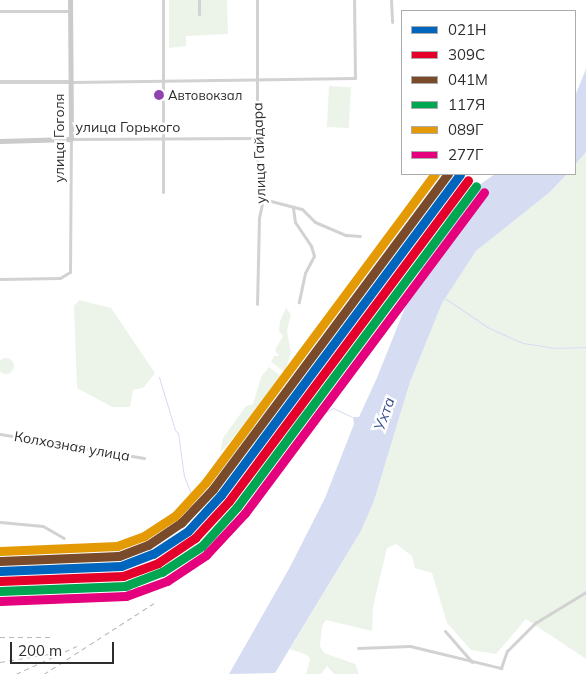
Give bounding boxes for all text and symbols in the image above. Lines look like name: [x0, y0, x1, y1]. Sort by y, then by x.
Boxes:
legend: [401, 10, 576, 175]
text: 021Н: [448, 20, 487, 39]
text: 309С: [448, 45, 485, 64]
text: 041М: [448, 70, 488, 89]
place label: Автовокзал: [168, 87, 242, 103]
marker: Автовокзал: [154, 90, 164, 100]
street label: улица Гоголя: [51, 94, 67, 182]
text: 117Я: [448, 95, 485, 114]
street label: улица Гайдара: [249, 102, 269, 204]
street label: улица Горького: [76, 119, 180, 135]
text: 089Г: [448, 120, 483, 139]
text: 277Г: [448, 145, 483, 164]
water label: Ухта: [370, 395, 398, 433]
street label: Колхозная улица: [13, 428, 131, 464]
scale bar: [12, 632, 116, 664]
text: 200 m: [18, 641, 62, 660]

